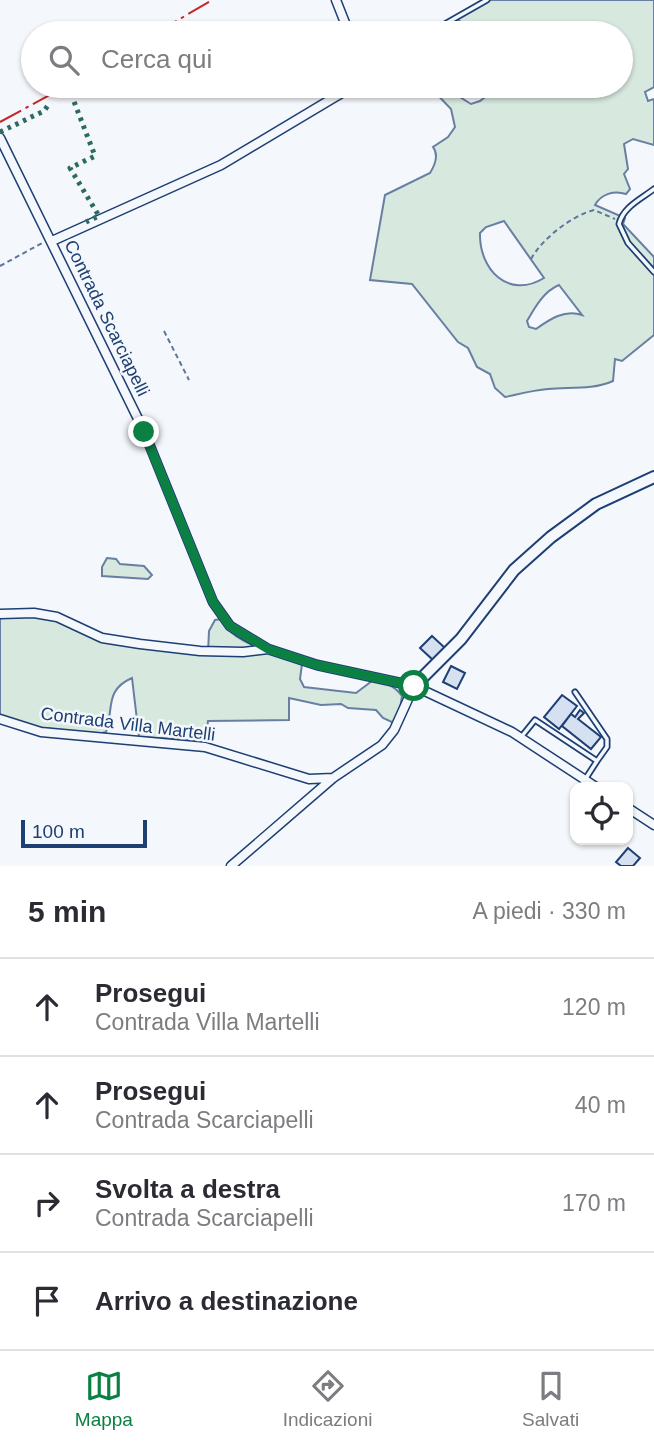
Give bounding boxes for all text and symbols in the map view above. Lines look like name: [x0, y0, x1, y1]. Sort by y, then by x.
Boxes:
search box: [21, 21, 633, 98]
icon: search: [45, 41, 83, 79]
text: Cerca qui: [101, 44, 212, 74]
street label: Contrada Scarciapelli: [61, 237, 153, 399]
route end: [128, 416, 159, 447]
route start: [398, 670, 429, 701]
street label: Contrada Villa Martelli: [40, 703, 216, 745]
map controls: [570, 782, 633, 845]
button: locate: [570, 782, 633, 845]
scale bar: [21, 817, 147, 849]
text: 100 m: [32, 821, 85, 842]
text: 5 min: [28, 895, 106, 928]
text: A piedi · 330 m: [473, 898, 626, 924]
text: Prosegui: [95, 978, 206, 1008]
icon: ahead: [28, 988, 66, 1026]
text: 120 m: [562, 994, 626, 1020]
text: Contrada Villa Martelli: [95, 1009, 320, 1035]
text: Prosegui: [95, 1076, 206, 1106]
icon: ahead: [28, 1086, 66, 1124]
text: 40 m: [575, 1092, 626, 1118]
text: Contrada Scarciapelli: [95, 1107, 314, 1133]
text: Svolta a destra: [95, 1174, 280, 1204]
icon: right: [28, 1184, 66, 1222]
text: 170 m: [562, 1190, 626, 1216]
text: Contrada Scarciapelli: [95, 1205, 314, 1231]
icon: arrive: [28, 1282, 66, 1320]
text: Arrivo a destinazione: [95, 1286, 358, 1316]
tab: Mappa: [75, 1367, 133, 1431]
tab: Indicazioni: [283, 1367, 372, 1431]
tab: Salvati: [522, 1367, 579, 1431]

